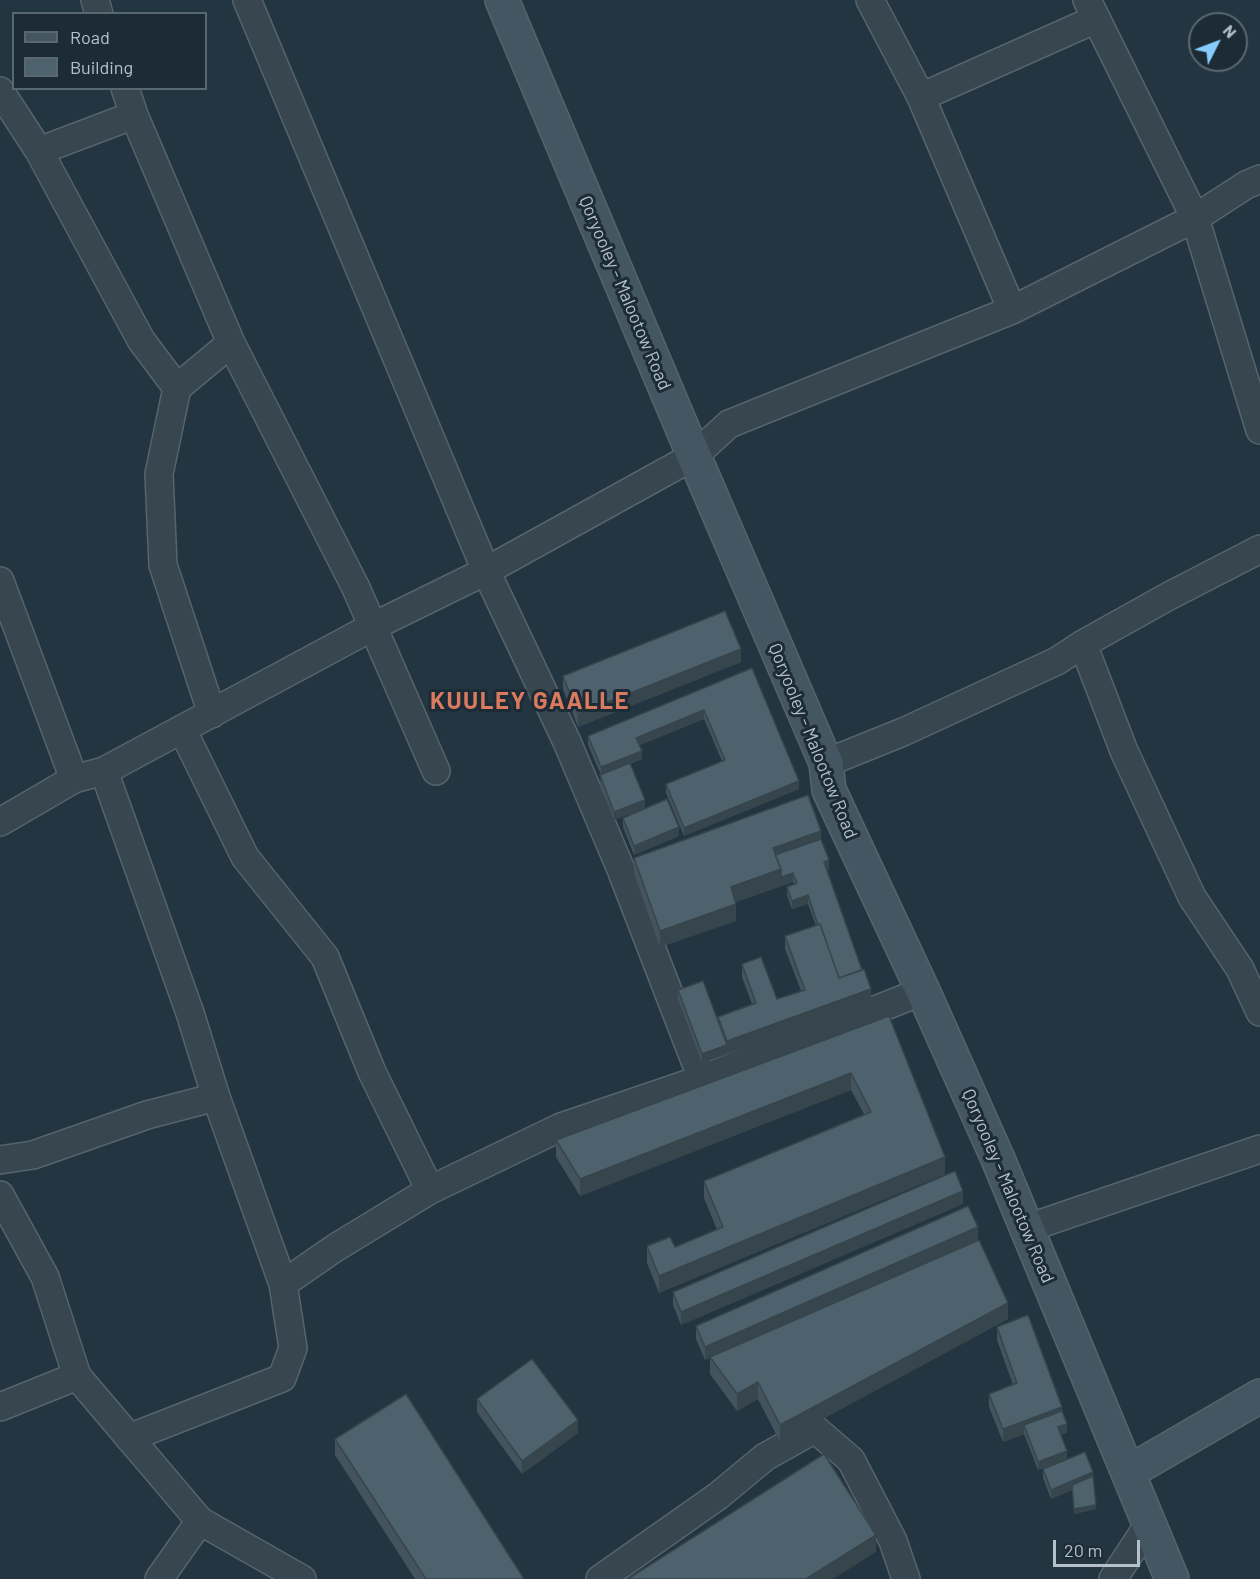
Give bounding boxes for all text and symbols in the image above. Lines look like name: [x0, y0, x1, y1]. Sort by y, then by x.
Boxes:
legend: [12, 12, 207, 90]
north arrow: [1188, 12, 1248, 72]
text: N: [1220, 21, 1241, 41]
text: Road: [70, 26, 110, 48]
text: Building: [70, 56, 133, 78]
street label: Qoryooley - Malootow Road: [574, 193, 676, 393]
street label: Qoryooley - Malootow Road: [764, 640, 862, 842]
district label: KUULEY GAALLE: [430, 687, 630, 715]
street label: Qoryooley - Malootow Road: [957, 1086, 1059, 1286]
scale bar: [1056, 1528, 1143, 1566]
text: 20 m: [1064, 1539, 1102, 1561]

